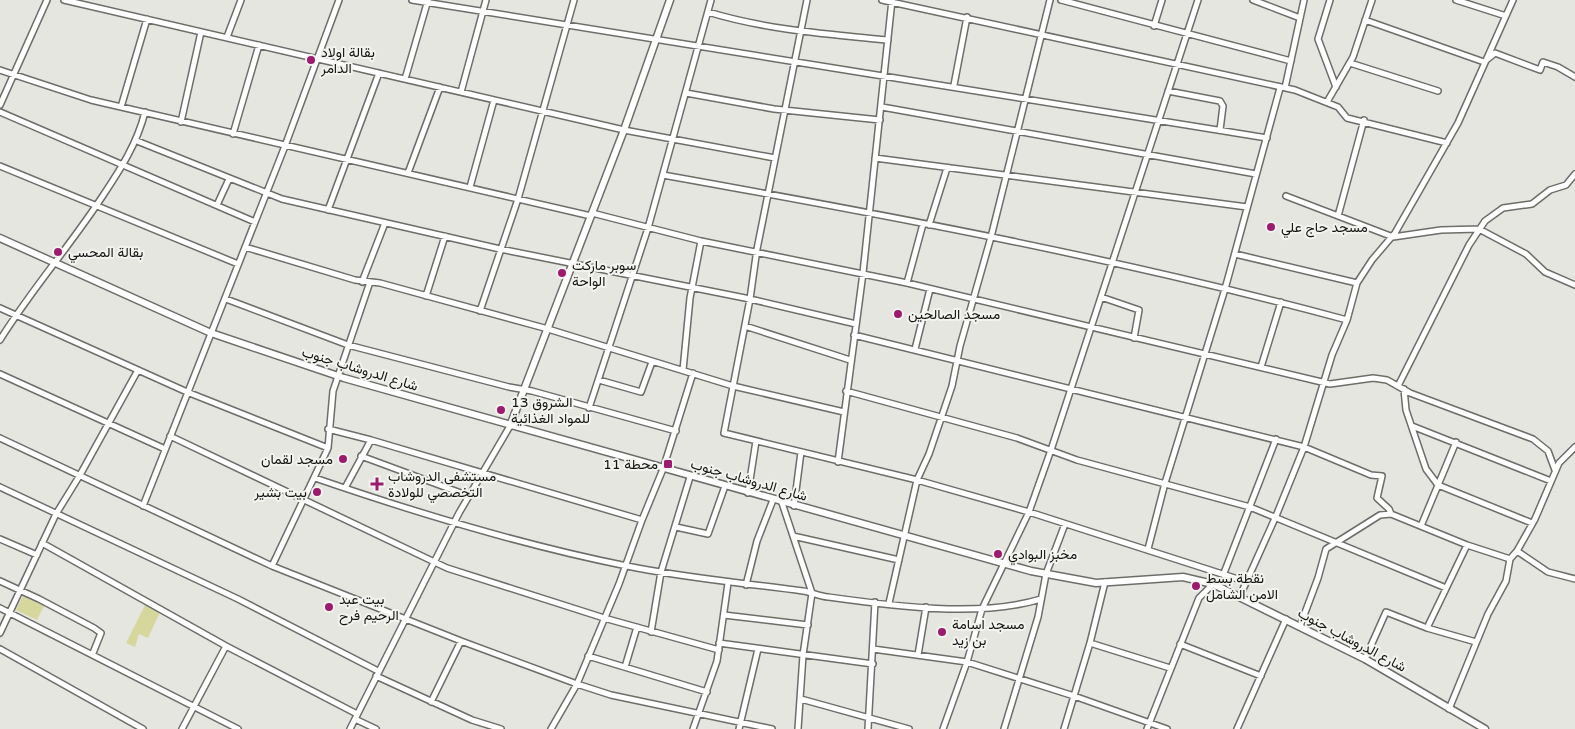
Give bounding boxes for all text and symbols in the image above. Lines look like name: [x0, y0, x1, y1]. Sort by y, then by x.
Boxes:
place label: بقالة اولاد الدامر: [320, 44, 375, 77]
marker: بقالة اولاد الدامر: [305, 54, 317, 66]
place label: مسجد حاج علي: [1281, 219, 1368, 239]
marker: مسجد حاج علي: [1265, 221, 1277, 233]
place label: بقالة المحسي: [68, 244, 143, 264]
marker: بقالة المحسي: [52, 246, 64, 258]
place label: سوبر ماركت الواحة: [572, 257, 636, 290]
marker: سوبر ماركت الواحة: [556, 267, 568, 279]
place label: مسجد الصالحين: [908, 306, 1000, 323]
marker: مسجد الصالحين: [892, 308, 904, 320]
street label: شارع الدروشاب جنوب: [299, 343, 420, 397]
place label: الشروق 13 للمواد الغذائية: [511, 394, 590, 427]
marker: الشروق 13 للمواد الغذائية: [495, 404, 507, 416]
place label: مسجد لقمان: [261, 451, 333, 468]
marker: مسجد لقمان: [337, 453, 349, 465]
street label: شارع الدروشاب جنوب: [688, 455, 809, 507]
place label: محطة 11: [603, 456, 658, 473]
marker: محطة 11: [662, 458, 674, 470]
place label: مستشفى الدروشاب التخصصي للولادة: [388, 468, 496, 504]
marker: مستشفى الدروشاب التخصصي للولادة: [370, 477, 384, 491]
place label: بيت بشير: [253, 484, 307, 501]
marker: بيت بشير: [311, 486, 323, 498]
place label: مخبز البوادي: [1008, 546, 1077, 566]
marker: مخبز البوادي: [992, 548, 1004, 560]
place label: نقطة بسط الامن الشامل: [1206, 570, 1278, 603]
marker: نقطة بسط الامن الشامل: [1190, 580, 1202, 592]
place label: بيت عبد الرحيم فرح: [339, 591, 399, 626]
marker: بيت عبد الرحيم فرح: [323, 601, 335, 613]
street label: شارع الدروشاب جنوب: [1294, 604, 1409, 678]
place label: مسجد اسامة بن زيد: [952, 616, 1025, 649]
marker: مسجد اسامة بن زيد: [936, 626, 948, 638]

